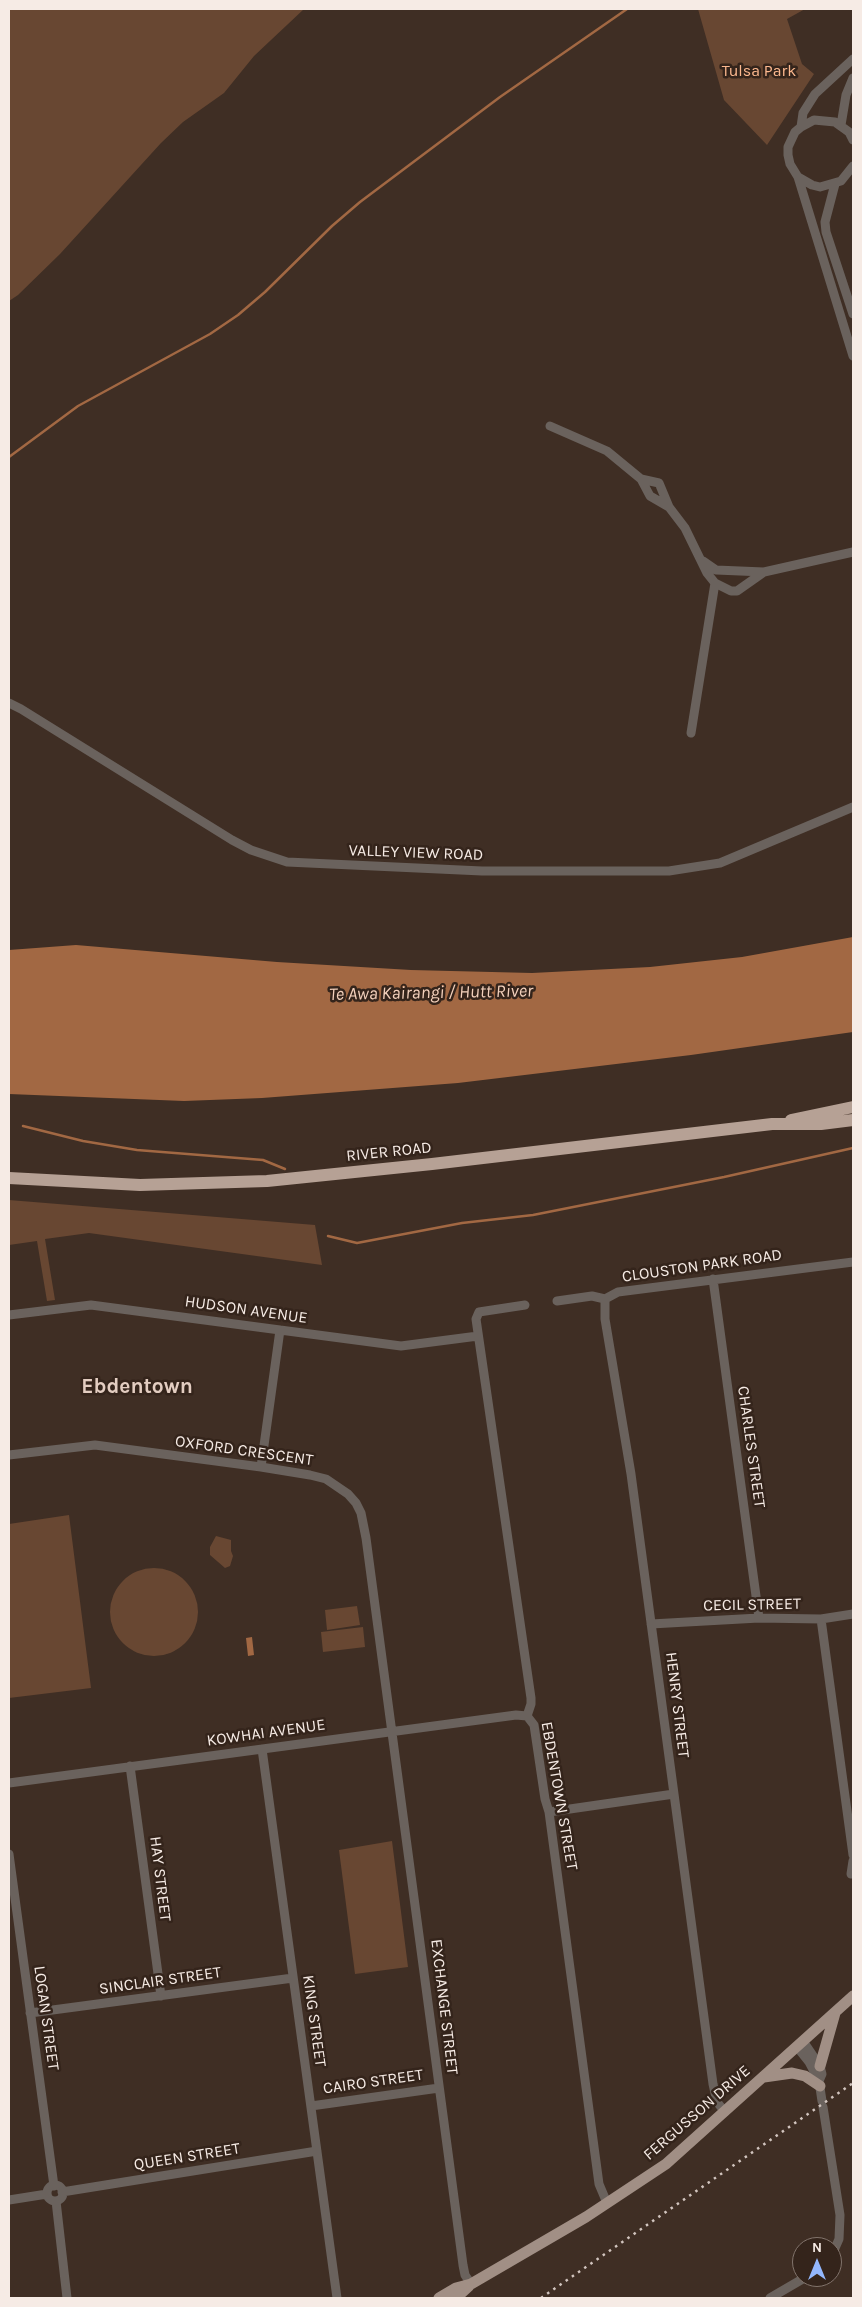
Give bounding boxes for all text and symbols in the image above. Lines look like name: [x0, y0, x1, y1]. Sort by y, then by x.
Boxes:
park label: Tulsa Park: [722, 61, 796, 81]
street label: VALLEY VIEW ROAD: [348, 841, 484, 865]
water label: Te Awa Kairangi / Hutt River: [329, 980, 533, 1006]
street label: RIVER ROAD: [345, 1138, 433, 1166]
street label: CLOUSTON PARK ROAD: [621, 1245, 783, 1287]
street label: HUDSON AVENUE: [183, 1292, 309, 1328]
district label: Ebdentown: [81, 1374, 193, 1400]
street label: CHARLES STREET: [733, 1385, 769, 1509]
street label: OXFORD CRESCENT: [174, 1432, 314, 1470]
street label: CECIL STREET: [703, 1595, 801, 1615]
street label: HENRY STREET: [661, 1651, 693, 1759]
street label: KOWHAI AVENUE: [205, 1715, 327, 1751]
street label: EBDENTOWN STREET: [536, 1720, 582, 1872]
street label: HAY STREET: [145, 1835, 175, 1923]
street label: EXCHANGE STREET: [426, 1938, 462, 2076]
street label: SINCLAIR STREET: [98, 1963, 222, 1999]
street label: LOGAN STREET: [29, 1964, 63, 2072]
street label: KING STREET: [298, 1974, 330, 2068]
street label: FERGUSSON DRIVE: [640, 2061, 754, 2165]
street label: CAIRO STREET: [322, 2065, 424, 2099]
street label: QUEEN STREET: [133, 2139, 241, 2175]
north arrow: [792, 2237, 842, 2287]
text: N: [812, 2239, 822, 2256]

